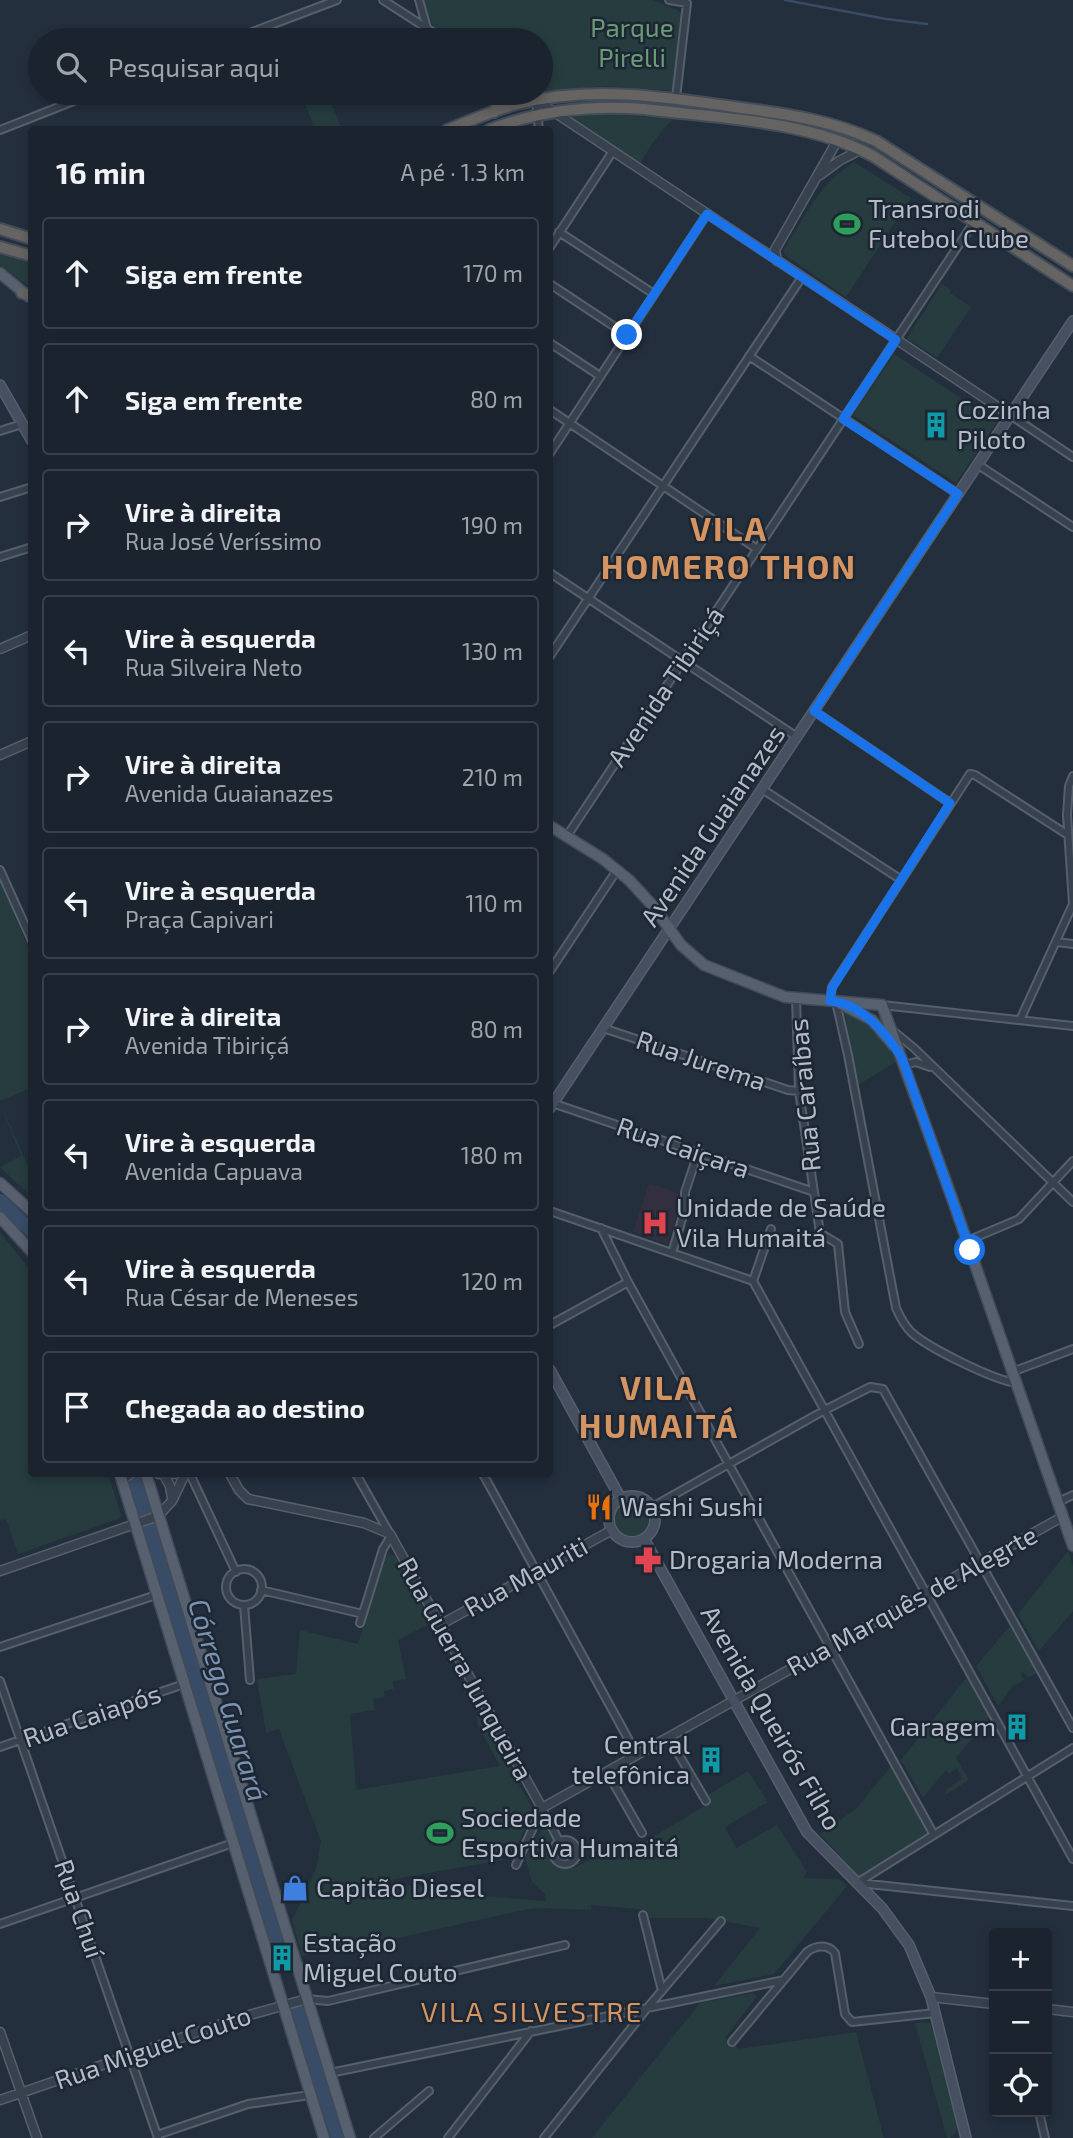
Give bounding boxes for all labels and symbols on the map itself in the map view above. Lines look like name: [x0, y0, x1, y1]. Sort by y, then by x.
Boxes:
park label: Parque Pirelli: [590, 11, 674, 72]
place label: Transrodi Futebol Clube: [868, 192, 1029, 253]
sports icon: Transrodi Futebol Clube: [832, 209, 862, 239]
route end: [611, 319, 642, 350]
place label: Cozinha Piloto: [957, 393, 1051, 454]
building icon: Cozinha Piloto: [921, 410, 951, 440]
district label: VILA HOMERO THON: [601, 508, 857, 586]
street label: Avenida Tibiriçá: [600, 600, 731, 773]
street label: Avenida Guaianazes: [633, 719, 791, 932]
street label: Rua Caraíbas: [781, 1017, 826, 1173]
street label: Rua Jurema: [633, 1023, 770, 1096]
street label: Rua Caiçara: [612, 1109, 754, 1186]
place label: Unidade de Saúde Vila Humaitá: [676, 1191, 886, 1252]
hospital icon: Unidade de Saúde Vila Humaitá: [640, 1208, 670, 1238]
route start: [954, 1234, 985, 1265]
district label: VILA HUMAITÁ: [579, 1367, 739, 1445]
place label: Washi Sushi: [620, 1490, 763, 1521]
restaurant icon: Washi Sushi: [584, 1492, 614, 1522]
street label: Rua Marquês de Alegrte: [781, 1518, 1042, 1681]
street label: Rua Mauriti: [458, 1529, 592, 1622]
place label: Drogaria Moderna: [669, 1543, 883, 1574]
pharmacy icon: Drogaria Moderna: [633, 1545, 663, 1575]
street label: Rua Guerra Junqueira: [392, 1551, 540, 1785]
water label: Córrego Guarará: [182, 1594, 276, 1805]
street label: Avenida Queirós Filho: [695, 1599, 849, 1835]
street label: Rua Caiapós: [18, 1677, 165, 1753]
place label: Garagem: [890, 1710, 996, 1741]
building icon: Garagem: [1002, 1712, 1032, 1742]
place label: Central telefônica: [571, 1728, 690, 1789]
building icon: Central telefônica: [696, 1745, 726, 1775]
place label: Sociedade Esportiva Humaitá: [461, 1801, 679, 1862]
sports icon: Sociedade Esportiva Humaitá: [425, 1818, 455, 1848]
street label: Rua Chuí: [49, 1855, 112, 1963]
place label: Capitão Diesel: [316, 1871, 484, 1902]
shop icon: Capitão Diesel: [280, 1873, 310, 1903]
place label: Estação Miguel Couto: [303, 1926, 458, 1987]
building icon: Estação Miguel Couto: [267, 1943, 297, 1973]
district label: VILA SILVESTRE: [421, 1994, 643, 2028]
street label: Rua Miguel Couto: [50, 1998, 255, 2095]

